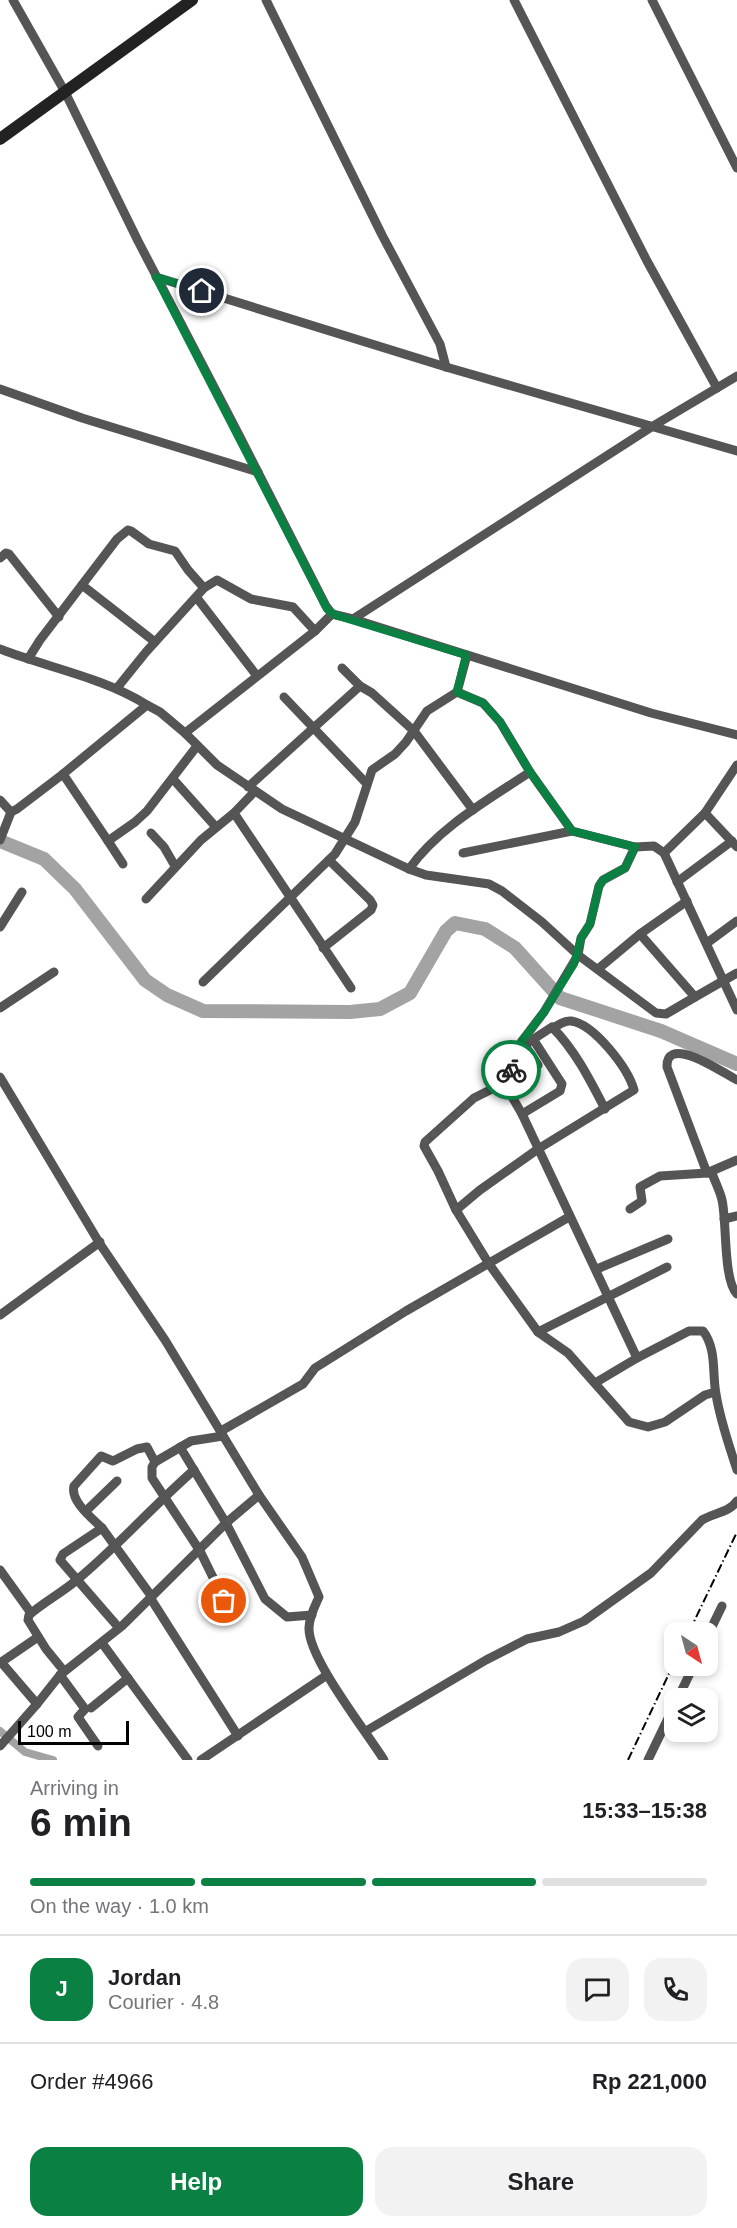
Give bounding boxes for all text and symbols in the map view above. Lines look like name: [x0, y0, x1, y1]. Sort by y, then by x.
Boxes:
pin: [176, 265, 227, 316]
icon: home: [185, 274, 218, 307]
courier: [481, 1040, 541, 1100]
icon: bike: [495, 1054, 528, 1087]
pin: [198, 1575, 249, 1626]
icon: bag: [207, 1584, 240, 1617]
north arrow: [664, 1622, 718, 1676]
map controls: [664, 1622, 718, 1742]
button: layers: [664, 1688, 718, 1742]
scale bar: [18, 1718, 129, 1746]
text: 100 m: [27, 1723, 71, 1740]
text: Arriving in: [30, 1777, 119, 1799]
text: 15:33–15:38: [582, 1798, 707, 1823]
text: 6 min: [30, 1801, 132, 1844]
text: On the way · 1.0 km: [30, 1895, 209, 1917]
button: chat: [566, 1958, 629, 2021]
button: phone: [644, 1958, 707, 2021]
text: Jordan: [108, 1965, 181, 1990]
text: J: [55, 1976, 68, 2001]
text: Courier · 4.8: [108, 1991, 219, 2013]
text: Order #4966: [30, 2069, 154, 2094]
text: Rp 221,000: [592, 2069, 707, 2094]
button: Help: [30, 2147, 363, 2216]
button: Share: [375, 2147, 707, 2216]

